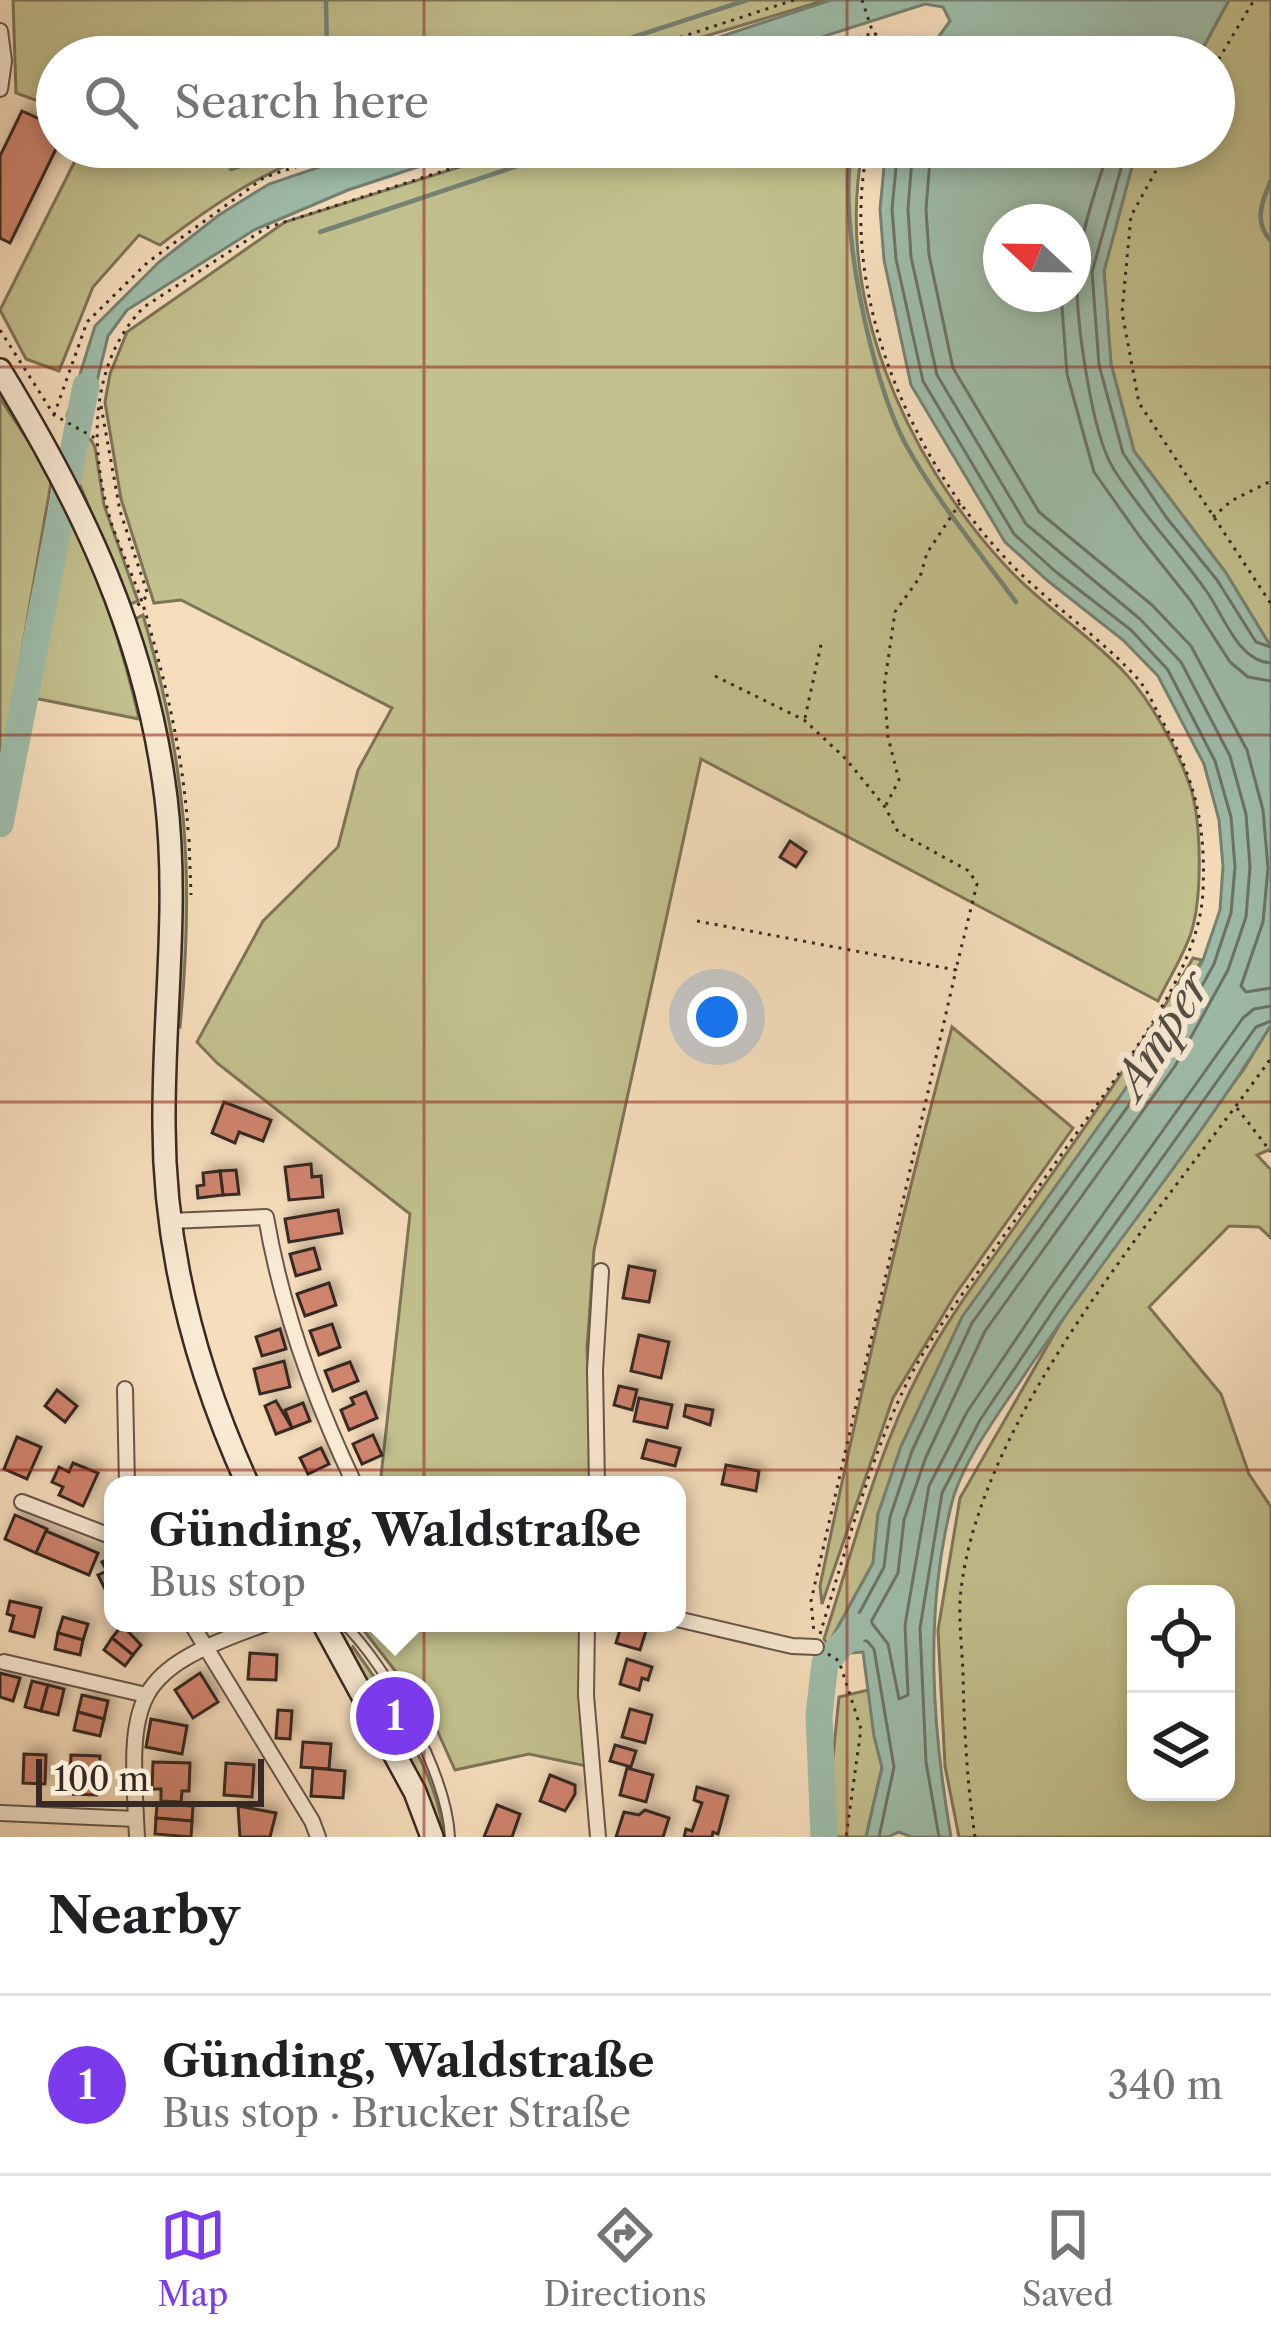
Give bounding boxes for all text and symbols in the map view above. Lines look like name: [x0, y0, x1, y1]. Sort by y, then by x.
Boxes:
search box: [36, 36, 1235, 168]
icon: search: [78, 69, 144, 135]
text: Search here: [174, 74, 429, 130]
north arrow: [983, 204, 1091, 312]
water label: Amper: [1099, 959, 1223, 1112]
your location: [687, 987, 747, 1047]
popup: [104, 1476, 686, 1632]
text: Günding, Waldstraße: [149, 1502, 641, 1558]
text: Bus stop: [149, 1558, 306, 1606]
map controls: [1127, 1585, 1235, 1801]
button: locate: [1127, 1585, 1235, 1693]
pin: 1: [356, 1671, 434, 1761]
button: layers: [1127, 1693, 1235, 1801]
scale bar: [36, 1753, 264, 1806]
text: 100 m: [54, 1759, 149, 1800]
text: Nearby: [48, 1884, 240, 1946]
text: Günding, Waldstraße: [162, 2033, 654, 2089]
text: 1: [78, 2061, 96, 2109]
text: 340 m: [1108, 2061, 1223, 2109]
text: Bus stop · Brucker Straße: [162, 2089, 631, 2137]
tab: Map: [158, 2202, 228, 2315]
tab: Directions: [544, 2202, 707, 2315]
tab: Saved: [1022, 2202, 1113, 2315]

